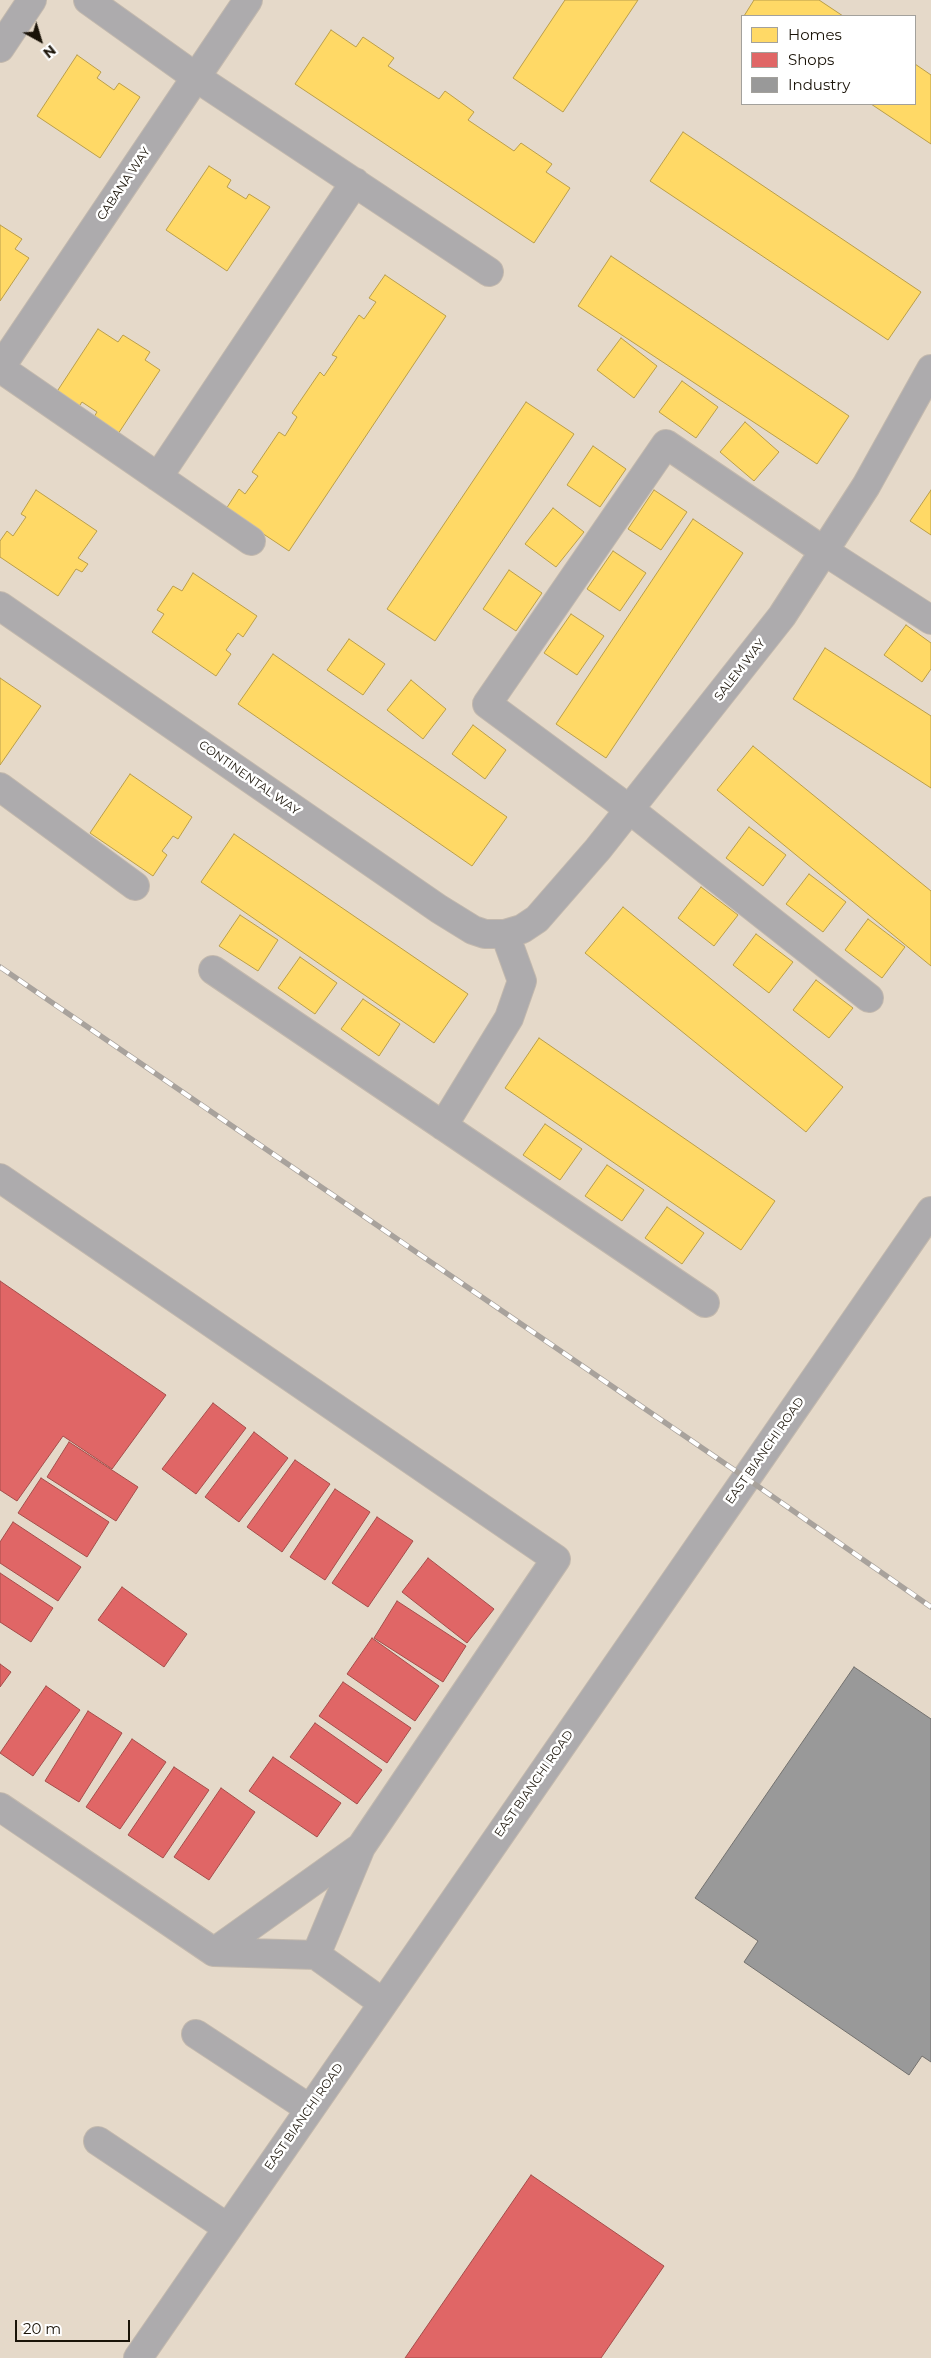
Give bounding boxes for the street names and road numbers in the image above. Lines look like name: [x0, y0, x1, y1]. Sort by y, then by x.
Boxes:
street label: CABANA WAY: [94, 145, 154, 223]
street label: SALEM WAY: [711, 636, 769, 704]
street label: CONTINENTAL WAY: [196, 738, 302, 818]
street label: EAST BIANCHI ROAD: [723, 1395, 807, 1507]
street label: EAST BIANCHI ROAD: [492, 1728, 576, 1840]
street label: EAST BIANCHI ROAD: [262, 2061, 346, 2173]

